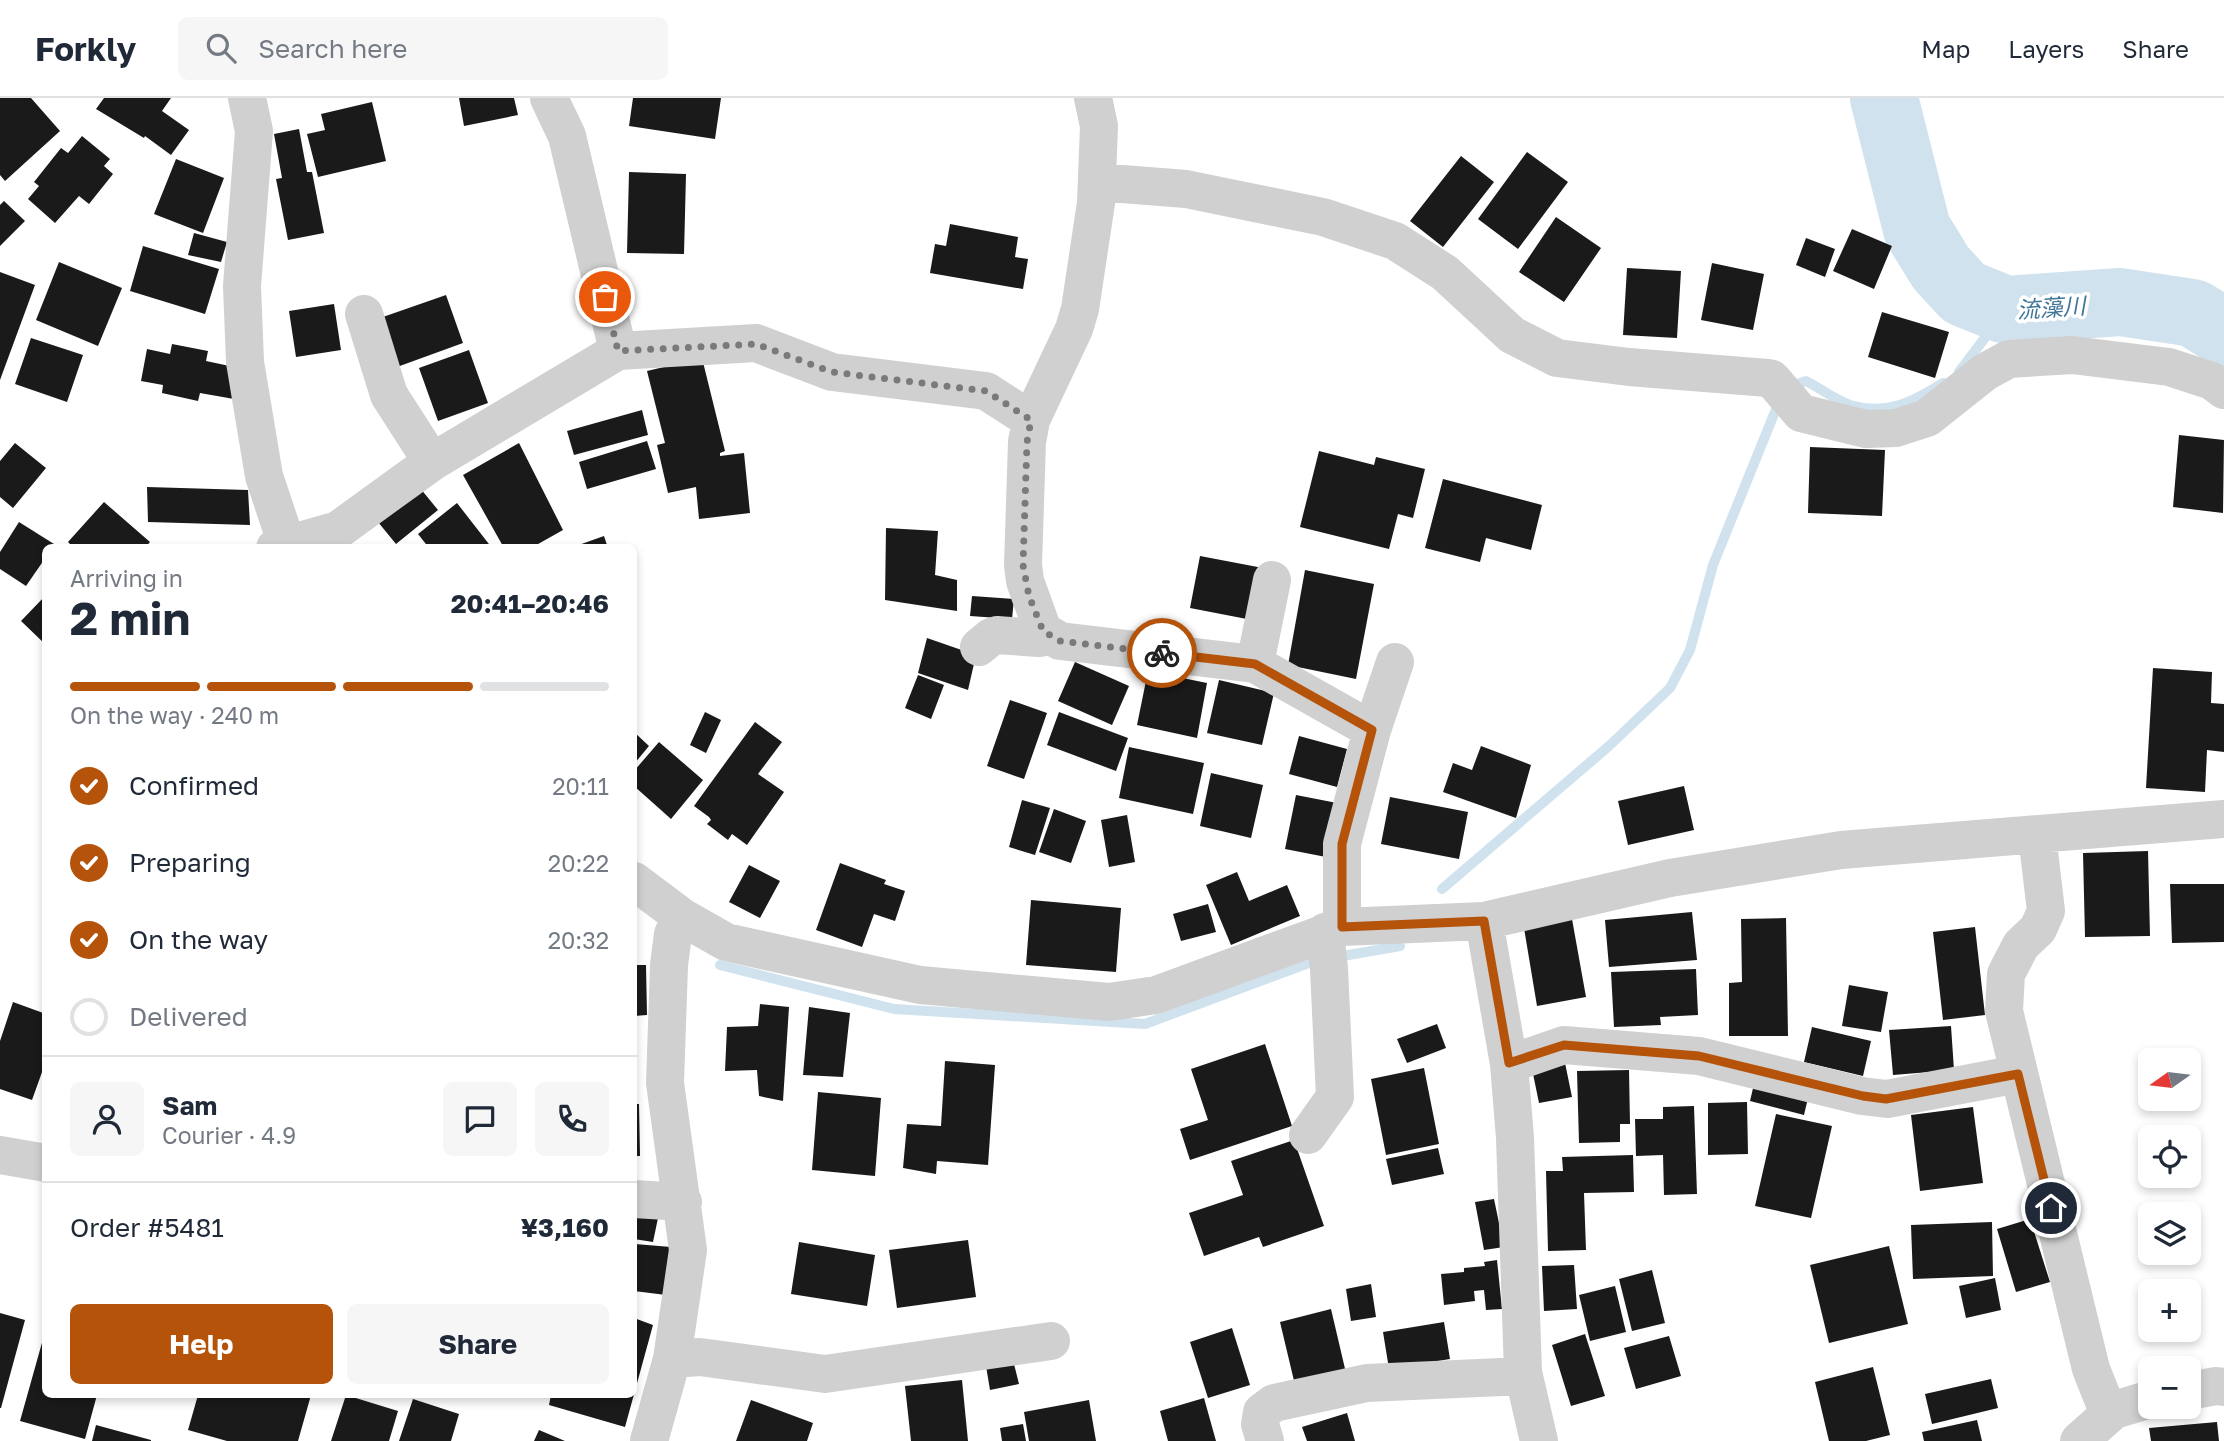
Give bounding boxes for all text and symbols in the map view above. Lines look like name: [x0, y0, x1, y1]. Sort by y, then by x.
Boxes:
search box: [178, 17, 668, 80]
text: Forkly: [35, 29, 136, 68]
icon: search: [202, 29, 240, 67]
text: Search here: [258, 33, 407, 64]
text: Map: [1921, 34, 1970, 63]
text: Layers: [2008, 34, 2084, 63]
text: Share: [2122, 34, 2189, 63]
pin: [575, 267, 635, 327]
icon: bag: [586, 278, 624, 316]
water label: 流藻川: [2016, 290, 2089, 323]
text: Arriving in: [70, 564, 183, 592]
text: 20:41–20:46: [451, 588, 609, 619]
text: 2 min: [70, 590, 190, 645]
courier: [1127, 618, 1197, 688]
icon: bike: [1143, 634, 1181, 672]
text: On the way · 240 m: [70, 701, 279, 729]
icon: check: [70, 767, 108, 805]
text: Confirmed: [129, 770, 259, 801]
text: 20:11: [552, 772, 609, 800]
icon: check: [70, 844, 108, 882]
text: Preparing: [129, 847, 251, 878]
text: 20:22: [548, 849, 609, 877]
icon: check: [70, 921, 108, 959]
text: On the way: [129, 924, 268, 955]
text: 20:32: [548, 926, 609, 954]
text: Delivered: [129, 1001, 248, 1032]
north arrow: [2138, 1048, 2202, 1111]
map controls: [2138, 1048, 2201, 1419]
button: person: [70, 1082, 144, 1156]
button: chat: [443, 1082, 517, 1156]
button: phone: [535, 1082, 609, 1156]
text: Sam: [162, 1090, 217, 1121]
text: Courier · 4.9: [162, 1121, 296, 1149]
button: locate: [2138, 1125, 2201, 1188]
pin: [2021, 1178, 2081, 1238]
icon: home: [2032, 1189, 2070, 1227]
button: layers: [2138, 1202, 2201, 1265]
text: Order #5481: [70, 1212, 224, 1243]
text: ¥3,160: [521, 1212, 609, 1243]
button: +: [2138, 1279, 2201, 1342]
button: Help: [70, 1304, 333, 1384]
button: Share: [347, 1304, 609, 1384]
button: −: [2138, 1356, 2201, 1419]

